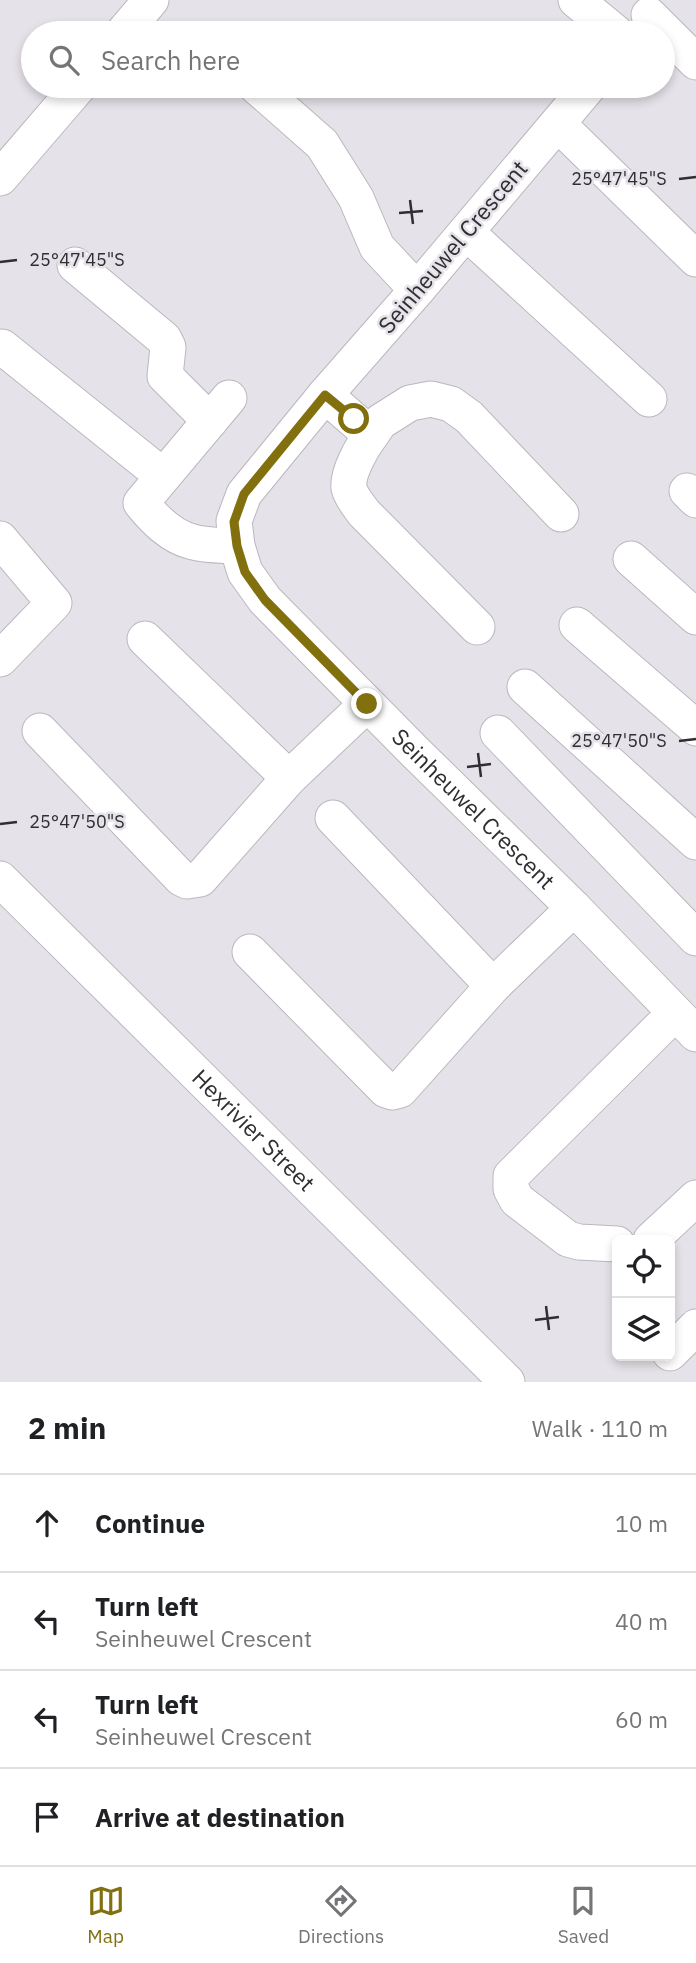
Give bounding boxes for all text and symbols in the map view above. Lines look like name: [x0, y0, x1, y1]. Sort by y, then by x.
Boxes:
search box: [21, 21, 675, 98]
icon: search: [45, 41, 83, 79]
text: Search here: [101, 43, 240, 77]
street label: Seinheuwel Crescent: [371, 154, 533, 339]
text: 25°47'45"S: [571, 167, 667, 190]
text: 25°47'45"S: [29, 248, 125, 271]
route start: [338, 403, 369, 434]
route end: [351, 688, 382, 719]
street label: Seinheuwel Crescent: [386, 721, 562, 895]
text: 25°47'50"S: [571, 729, 667, 752]
text: 25°47'50"S: [29, 810, 125, 833]
street label: Hexrivier Street: [186, 1062, 322, 1197]
map controls: [612, 1235, 675, 1361]
button: locate: [612, 1235, 675, 1298]
button: layers: [612, 1298, 675, 1361]
text: 2 min: [28, 1408, 106, 1447]
text: Walk · 110 m: [532, 1413, 668, 1443]
icon: ahead: [28, 1504, 66, 1542]
text: Continue: [95, 1506, 205, 1540]
text: 10 m: [615, 1508, 668, 1538]
text: Turn left: [95, 1589, 198, 1623]
icon: left: [28, 1602, 66, 1640]
text: 40 m: [615, 1606, 668, 1636]
text: Seinheuwel Crescent: [95, 1623, 312, 1653]
text: Turn left: [95, 1687, 198, 1721]
icon: left: [28, 1700, 66, 1738]
text: 60 m: [615, 1704, 668, 1734]
text: Seinheuwel Crescent: [95, 1721, 312, 1751]
icon: arrive: [28, 1798, 66, 1836]
text: Arrive at destination: [95, 1800, 345, 1834]
tab: Map: [87, 1882, 125, 1948]
tab: Directions: [298, 1882, 384, 1948]
tab: Saved: [558, 1882, 609, 1948]

